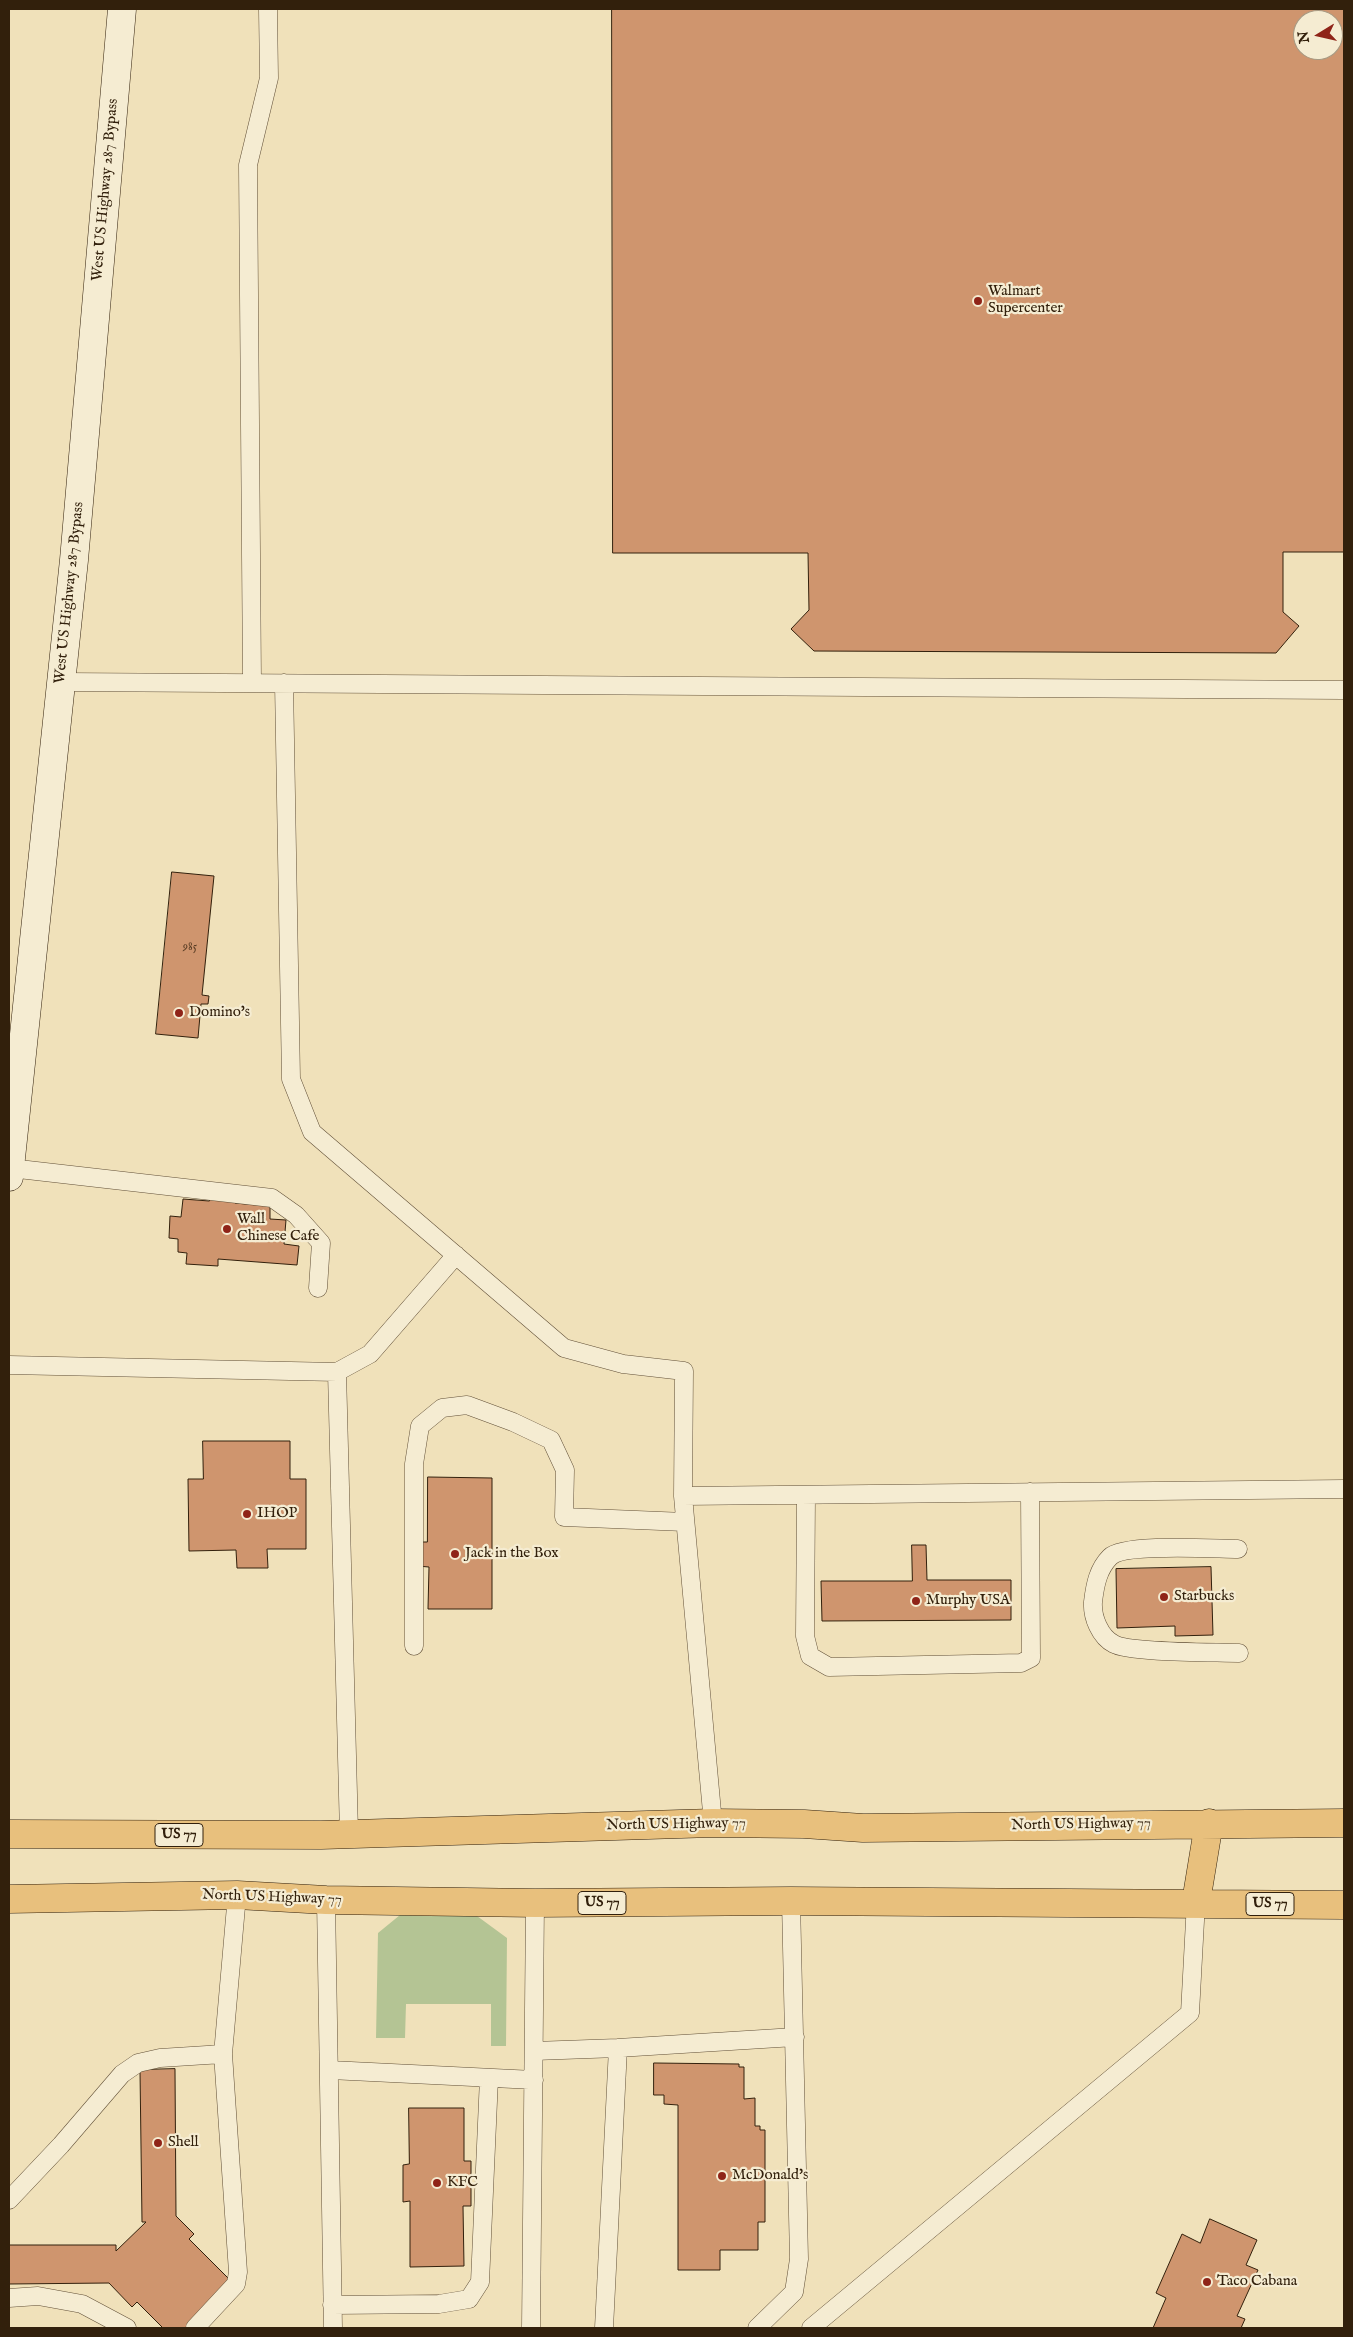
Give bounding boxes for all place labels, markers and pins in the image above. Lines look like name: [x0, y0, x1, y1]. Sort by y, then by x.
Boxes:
place label: Walmart Supercenter: [988, 283, 1063, 318]
marker: Walmart Supercenter: [972, 295, 984, 307]
place label: Domino's: [189, 1004, 250, 1022]
marker: Domino's: [173, 1007, 185, 1019]
place label: Wall Chinese Cafe: [237, 1211, 320, 1246]
marker: Wall Chinese Cafe: [221, 1223, 233, 1235]
place label: IHOP: [257, 1505, 297, 1523]
marker: IHOP: [241, 1508, 253, 1520]
place label: Jack in the Box: [465, 1545, 559, 1563]
marker: Jack in the Box: [449, 1548, 461, 1560]
place label: Starbucks: [1174, 1588, 1234, 1606]
marker: Starbucks: [1158, 1591, 1170, 1603]
place label: Murphy USA: [926, 1592, 1010, 1610]
marker: Murphy USA: [910, 1595, 922, 1607]
place label: Shell: [168, 2134, 199, 2152]
marker: Shell: [152, 2137, 164, 2149]
place label: McDonald's: [732, 2167, 808, 2185]
marker: McDonald's: [716, 2170, 728, 2182]
place label: KFC: [447, 2174, 478, 2192]
marker: KFC: [431, 2177, 443, 2189]
place label: Taco Cabana: [1217, 2273, 1297, 2291]
marker: Taco Cabana: [1201, 2276, 1213, 2288]

